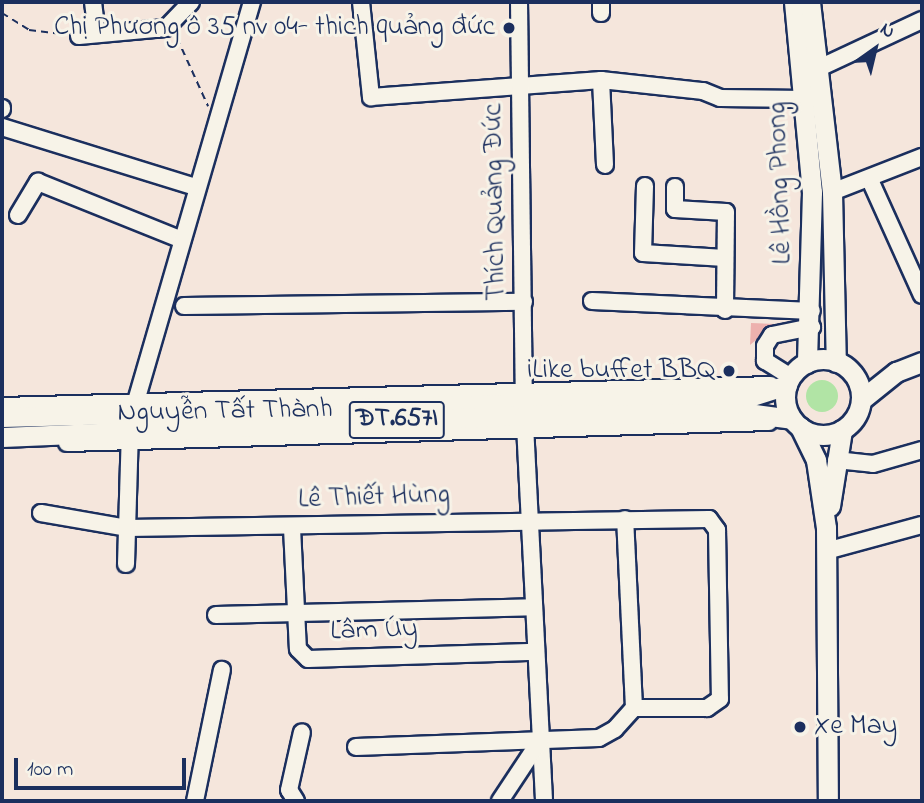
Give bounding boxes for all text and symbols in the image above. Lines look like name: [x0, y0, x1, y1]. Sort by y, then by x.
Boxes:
place label: Chị Phương ô 35 nv 04- thich quảng đức: [54, 11, 495, 45]
north arrow: [840, 14, 910, 84]
text: N: [874, 16, 900, 46]
marker: Chị Phương ô 35 nv 04- thich quảng đức: [501, 20, 517, 36]
street label: Lê Hồng Phong: [761, 101, 801, 265]
street label: Thích Quảng Đức: [477, 103, 515, 301]
place label: iLike buffet BBQ: [527, 354, 715, 388]
marker: iLike buffet BBQ: [721, 363, 737, 379]
street label: Nguyễn Tất Thành: [117, 393, 333, 431]
road number: ĐT.657I: [348, 398, 446, 442]
street label: Lê Thiết Hùng: [298, 479, 450, 517]
street label: Lâm Úy: [330, 613, 418, 649]
place label: Xe May: [814, 710, 897, 744]
marker: Xe May: [792, 719, 808, 735]
scale bar: [18, 744, 189, 788]
text: 100 m: [27, 755, 73, 785]

